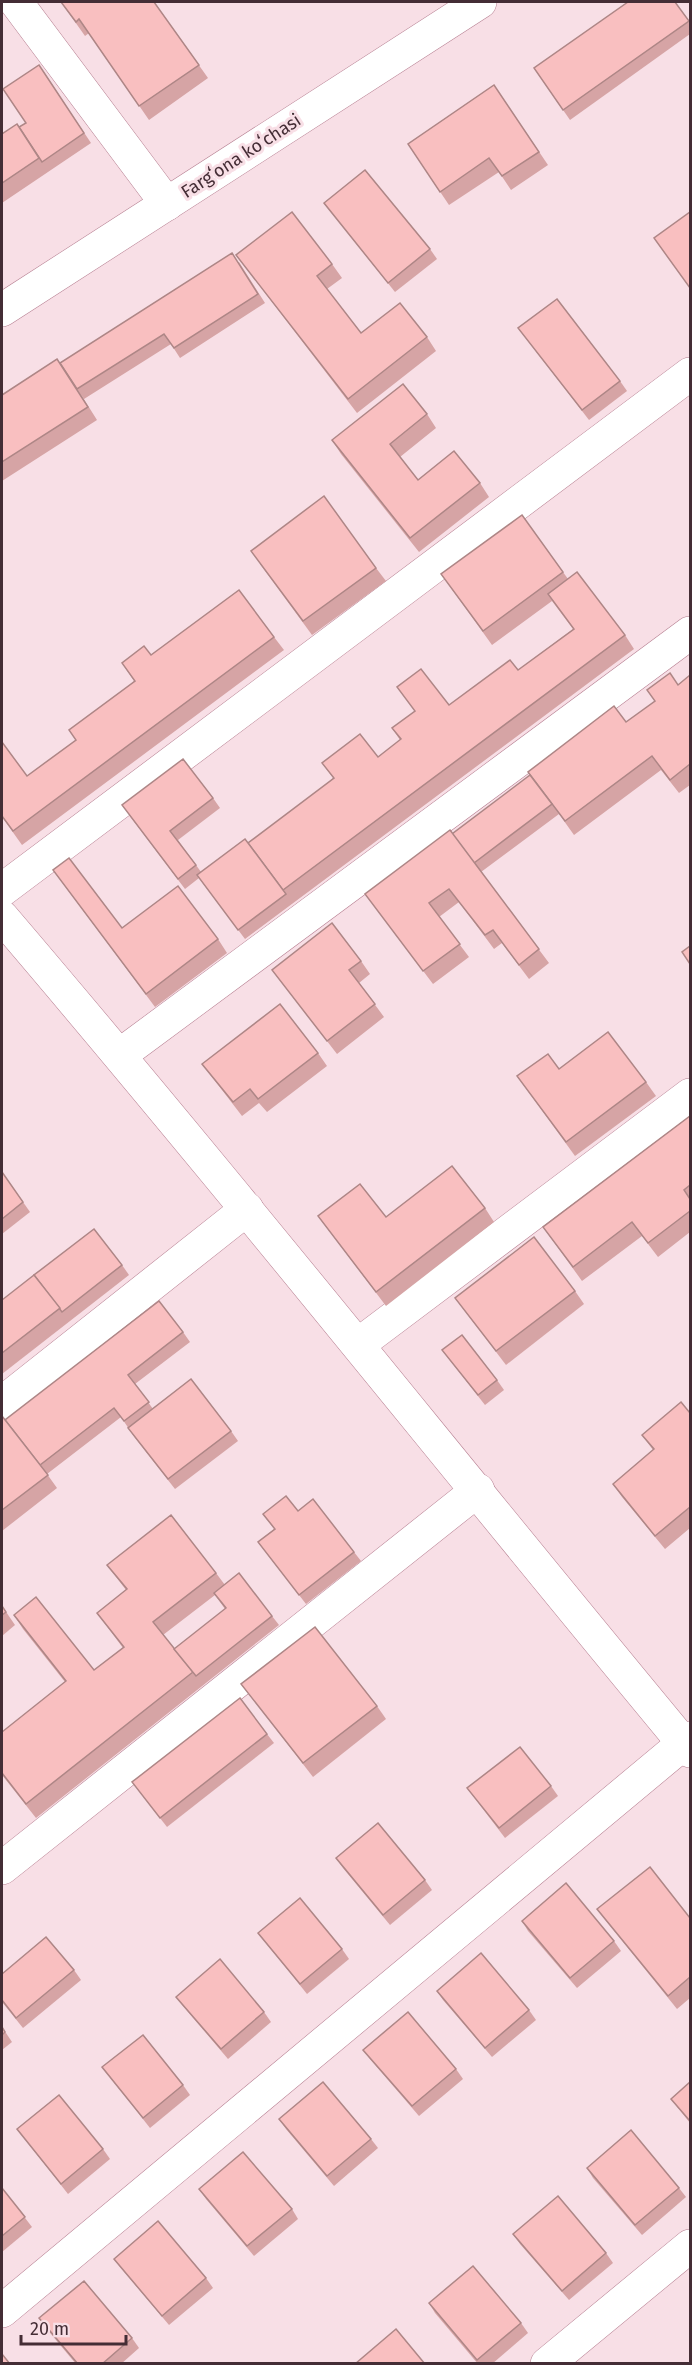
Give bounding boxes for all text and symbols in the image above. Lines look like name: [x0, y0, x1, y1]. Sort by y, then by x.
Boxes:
street label: Fargʻona koʻchasi: [177, 109, 305, 203]
scale bar: [21, 2308, 126, 2346]
text: 20 m: [30, 2318, 69, 2340]

